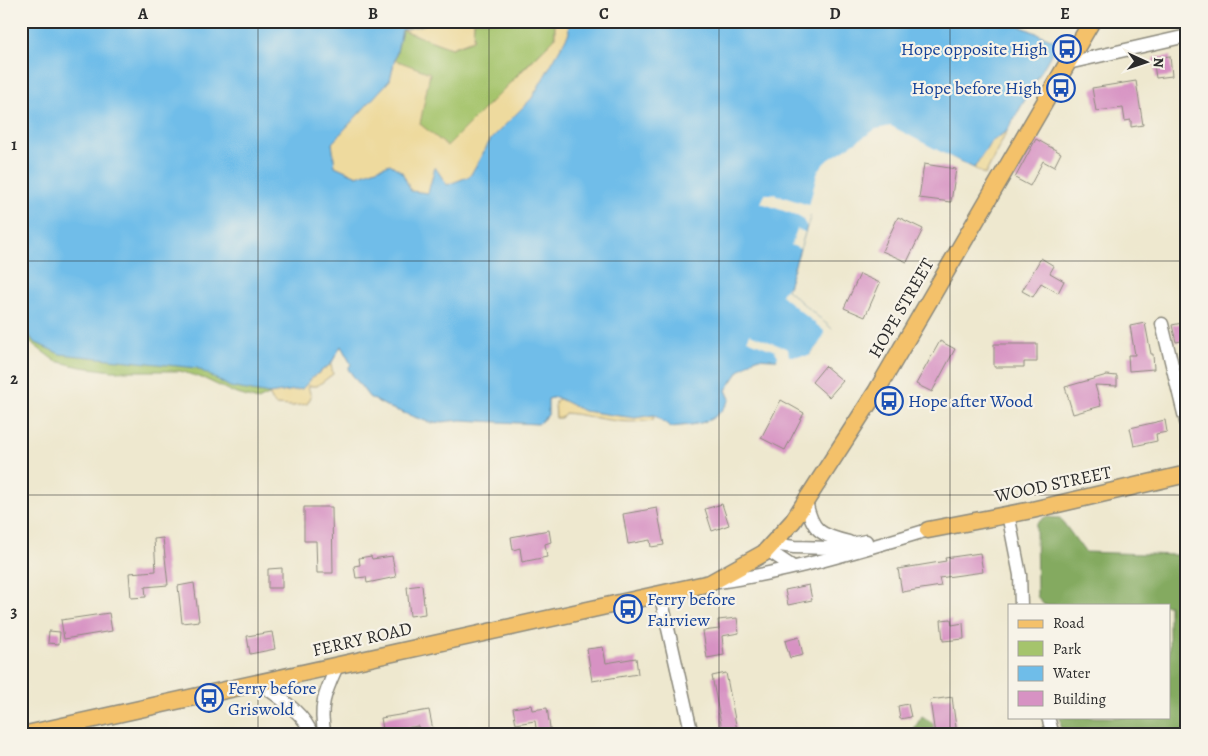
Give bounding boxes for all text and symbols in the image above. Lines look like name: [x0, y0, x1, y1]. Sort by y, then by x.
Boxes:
text: A: [137, 3, 149, 25]
text: B: [368, 3, 378, 25]
text: C: [599, 3, 609, 25]
text: D: [829, 3, 841, 25]
text: E: [1060, 3, 1070, 25]
bus stop icon: Hope opposite High: [1052, 34, 1082, 64]
place label: Hope opposite High: [901, 37, 1048, 61]
north arrow: [1120, 38, 1170, 88]
text: N: [1149, 57, 1168, 68]
bus stop icon: Hope before High: [1046, 73, 1076, 103]
place label: Hope before High: [911, 76, 1042, 100]
text: 1: [11, 134, 17, 156]
street label: HOPE STREET: [863, 254, 939, 362]
text: 2: [10, 368, 18, 390]
bus stop icon: Hope after Wood: [874, 386, 904, 416]
place label: Hope after Wood: [908, 389, 1033, 413]
street label: WOOD STREET: [991, 460, 1114, 508]
place label: Ferry before Fairview: [647, 587, 736, 632]
bus stop icon: Ferry before Fairview: [613, 594, 643, 624]
text: 3: [11, 601, 18, 623]
legend: [1008, 604, 1170, 718]
text: Road: [1053, 613, 1085, 633]
street label: FERRY ROAD: [310, 616, 414, 662]
text: Park: [1053, 639, 1082, 659]
text: Water: [1052, 663, 1090, 683]
place label: Ferry before Griswold: [228, 676, 317, 721]
bus stop icon: Ferry before Griswold: [194, 683, 224, 713]
text: Building: [1053, 689, 1106, 709]

